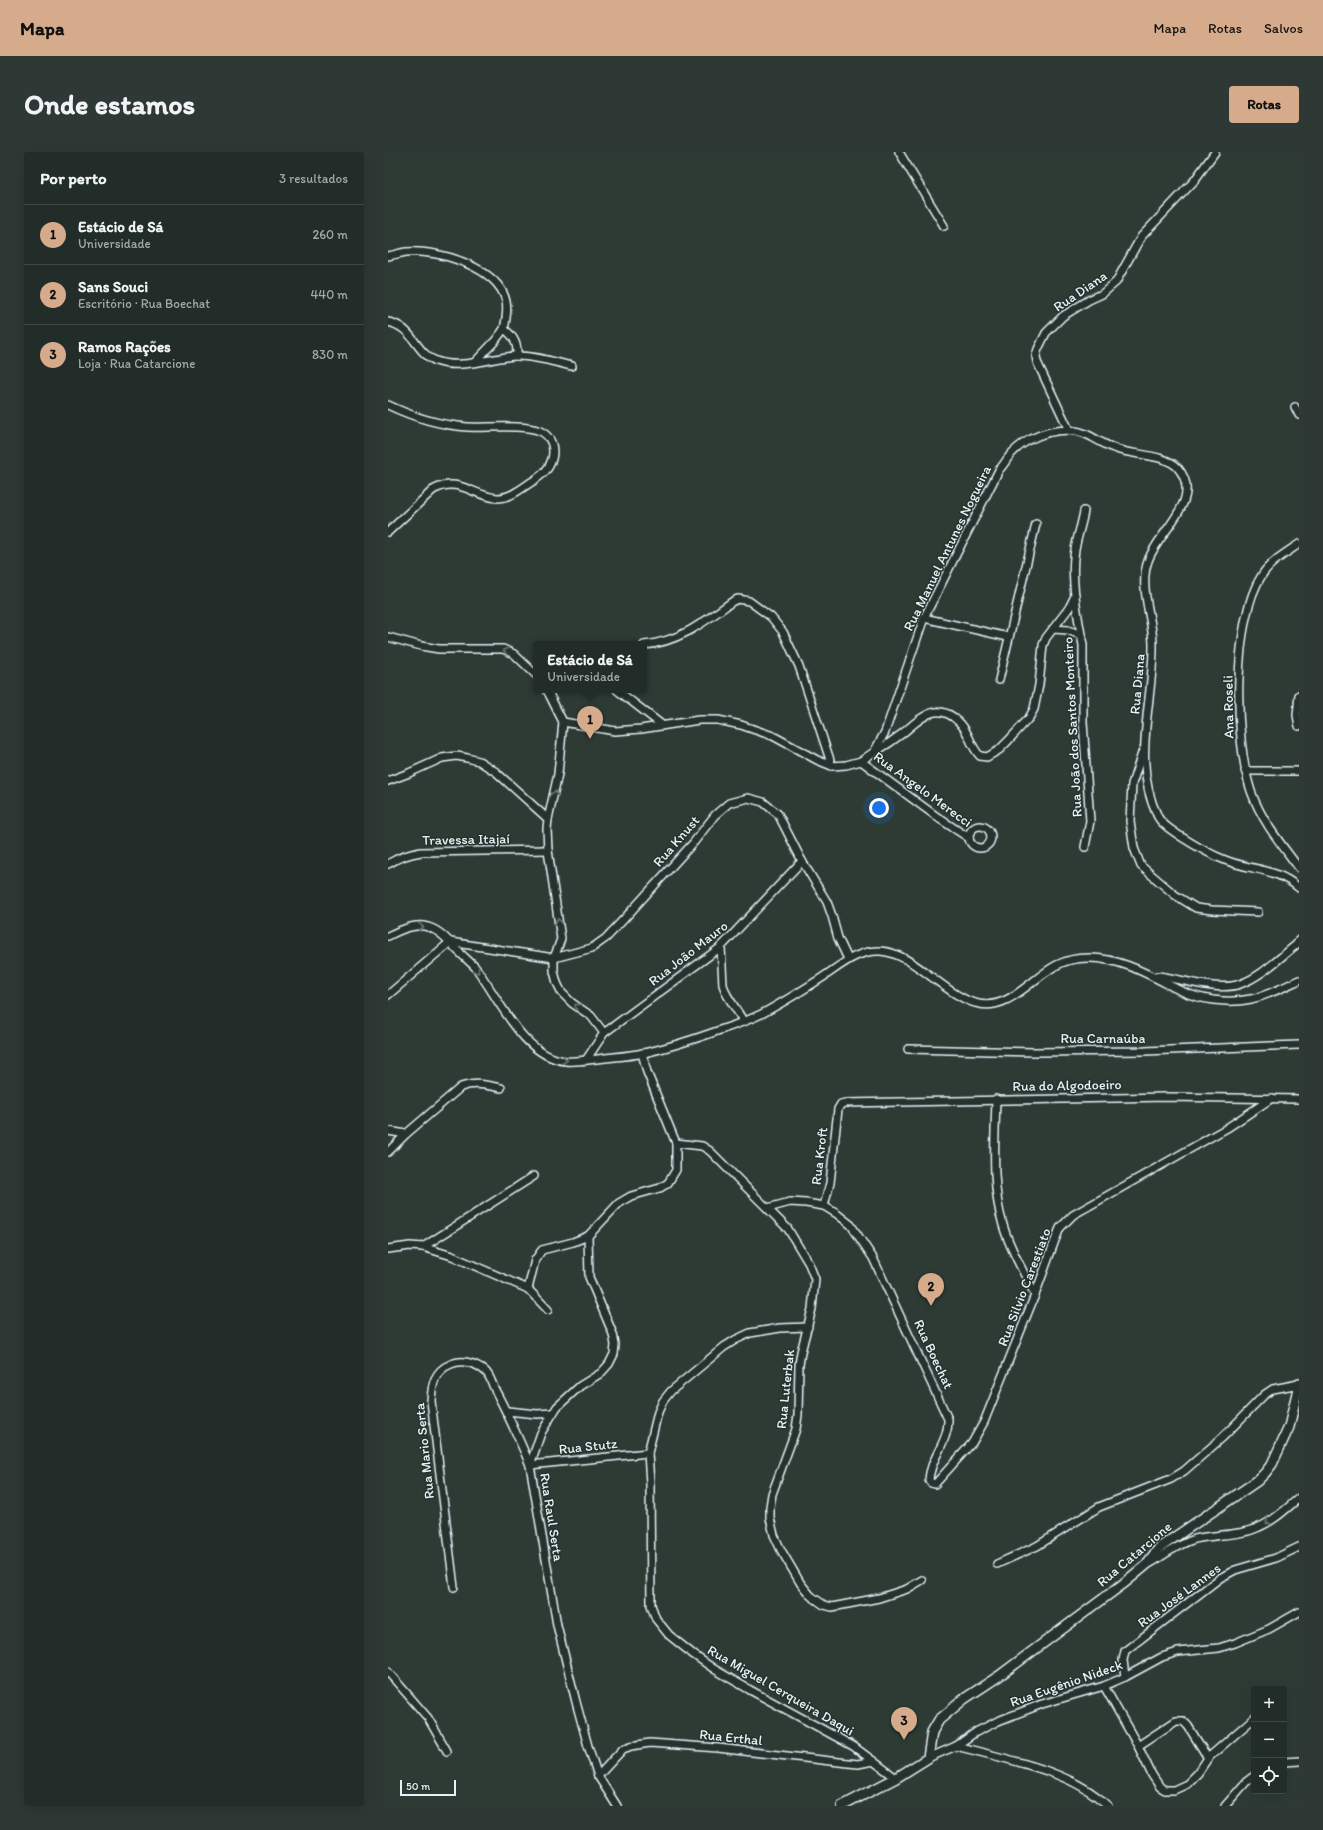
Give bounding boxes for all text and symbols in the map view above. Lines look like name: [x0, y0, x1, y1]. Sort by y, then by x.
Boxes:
text: Mapa: [20, 17, 64, 40]
text: Mapa: [1154, 20, 1186, 37]
text: Rotas: [1208, 20, 1242, 37]
text: Salvos: [1264, 20, 1303, 37]
button: Rotas: [1229, 86, 1299, 123]
text: Onde estamos: [24, 87, 195, 121]
text: Por perto: [40, 168, 107, 188]
text: 3 resultados: [279, 171, 348, 186]
text: Estácio de Sá: [78, 218, 163, 236]
text: 1: [50, 227, 56, 242]
text: 260 m: [312, 227, 348, 242]
text: Universidade: [78, 236, 151, 251]
street label: Rua Diana: [1050, 267, 1110, 315]
text: Sans Souci: [78, 278, 148, 296]
text: 2: [50, 287, 56, 302]
text: 440 m: [311, 287, 348, 302]
text: Escritório · Rua Boechat: [78, 296, 210, 311]
text: Ramos Rações: [78, 338, 171, 356]
text: 3: [49, 347, 57, 362]
text: 830 m: [312, 347, 348, 362]
text: Loja · Rua Catarcione: [78, 356, 195, 371]
street label: Rua Manuel Antunes Nogueira: [900, 462, 995, 634]
street label: Rua João dos Santos Monteiro: [1059, 636, 1086, 818]
popup: [533, 641, 647, 693]
one-way arrow: [502, 647, 509, 656]
text: Estácio de Sá: [547, 651, 633, 669]
street label: Rua Diana: [1126, 653, 1149, 715]
text: Universidade: [547, 669, 620, 684]
street label: Ana Roseli: [1219, 675, 1238, 739]
pin: 1: [577, 706, 603, 739]
street label: Rua Angelo Merecci: [870, 748, 975, 831]
one-way arrow: [550, 790, 558, 796]
your location: [869, 798, 889, 818]
street label: Rua Knust: [650, 812, 703, 870]
street label: Travessa Itajaí: [422, 830, 510, 849]
street label: Rua João Mauro: [645, 917, 731, 990]
one-way arrow: [554, 918, 563, 924]
one-way arrow: [418, 923, 424, 931]
one-way arrow: [472, 967, 480, 974]
one-way arrow: [574, 1004, 581, 1011]
street label: Rua Carnaúba: [1061, 1030, 1145, 1047]
one-way arrow: [562, 1055, 568, 1064]
street label: Rua do Algodoeiro: [1012, 1076, 1122, 1095]
street label: Rua Kroft: [808, 1126, 831, 1186]
street label: Rua Silvio Carestiato: [994, 1226, 1055, 1349]
pin: 2: [918, 1273, 944, 1306]
street label: Rua Boechat: [910, 1317, 957, 1392]
street label: Rua Luterbak: [773, 1348, 798, 1430]
street label: Rua Mario Serta: [411, 1401, 438, 1500]
street label: Rua Stutz: [558, 1435, 619, 1458]
street label: Rua Raul Serta: [536, 1472, 567, 1563]
one-way arrow: [1265, 1517, 1272, 1525]
street label: Rua Catarcione: [1094, 1518, 1175, 1591]
street label: Rua José Lannes: [1134, 1560, 1224, 1631]
street label: Rua Miguel Cerqueira Daqui: [704, 1641, 857, 1739]
street label: Rua Eugênio Nideck: [1008, 1656, 1125, 1711]
map controls: [1251, 1686, 1287, 1794]
button: +: [1251, 1686, 1287, 1722]
pin: 3: [891, 1707, 917, 1740]
button: −: [1251, 1722, 1287, 1758]
street label: Rua Erthal: [699, 1726, 763, 1749]
button: locate: [1251, 1758, 1287, 1794]
scale bar: [400, 1778, 456, 1797]
text: 50 m: [406, 1780, 430, 1793]

